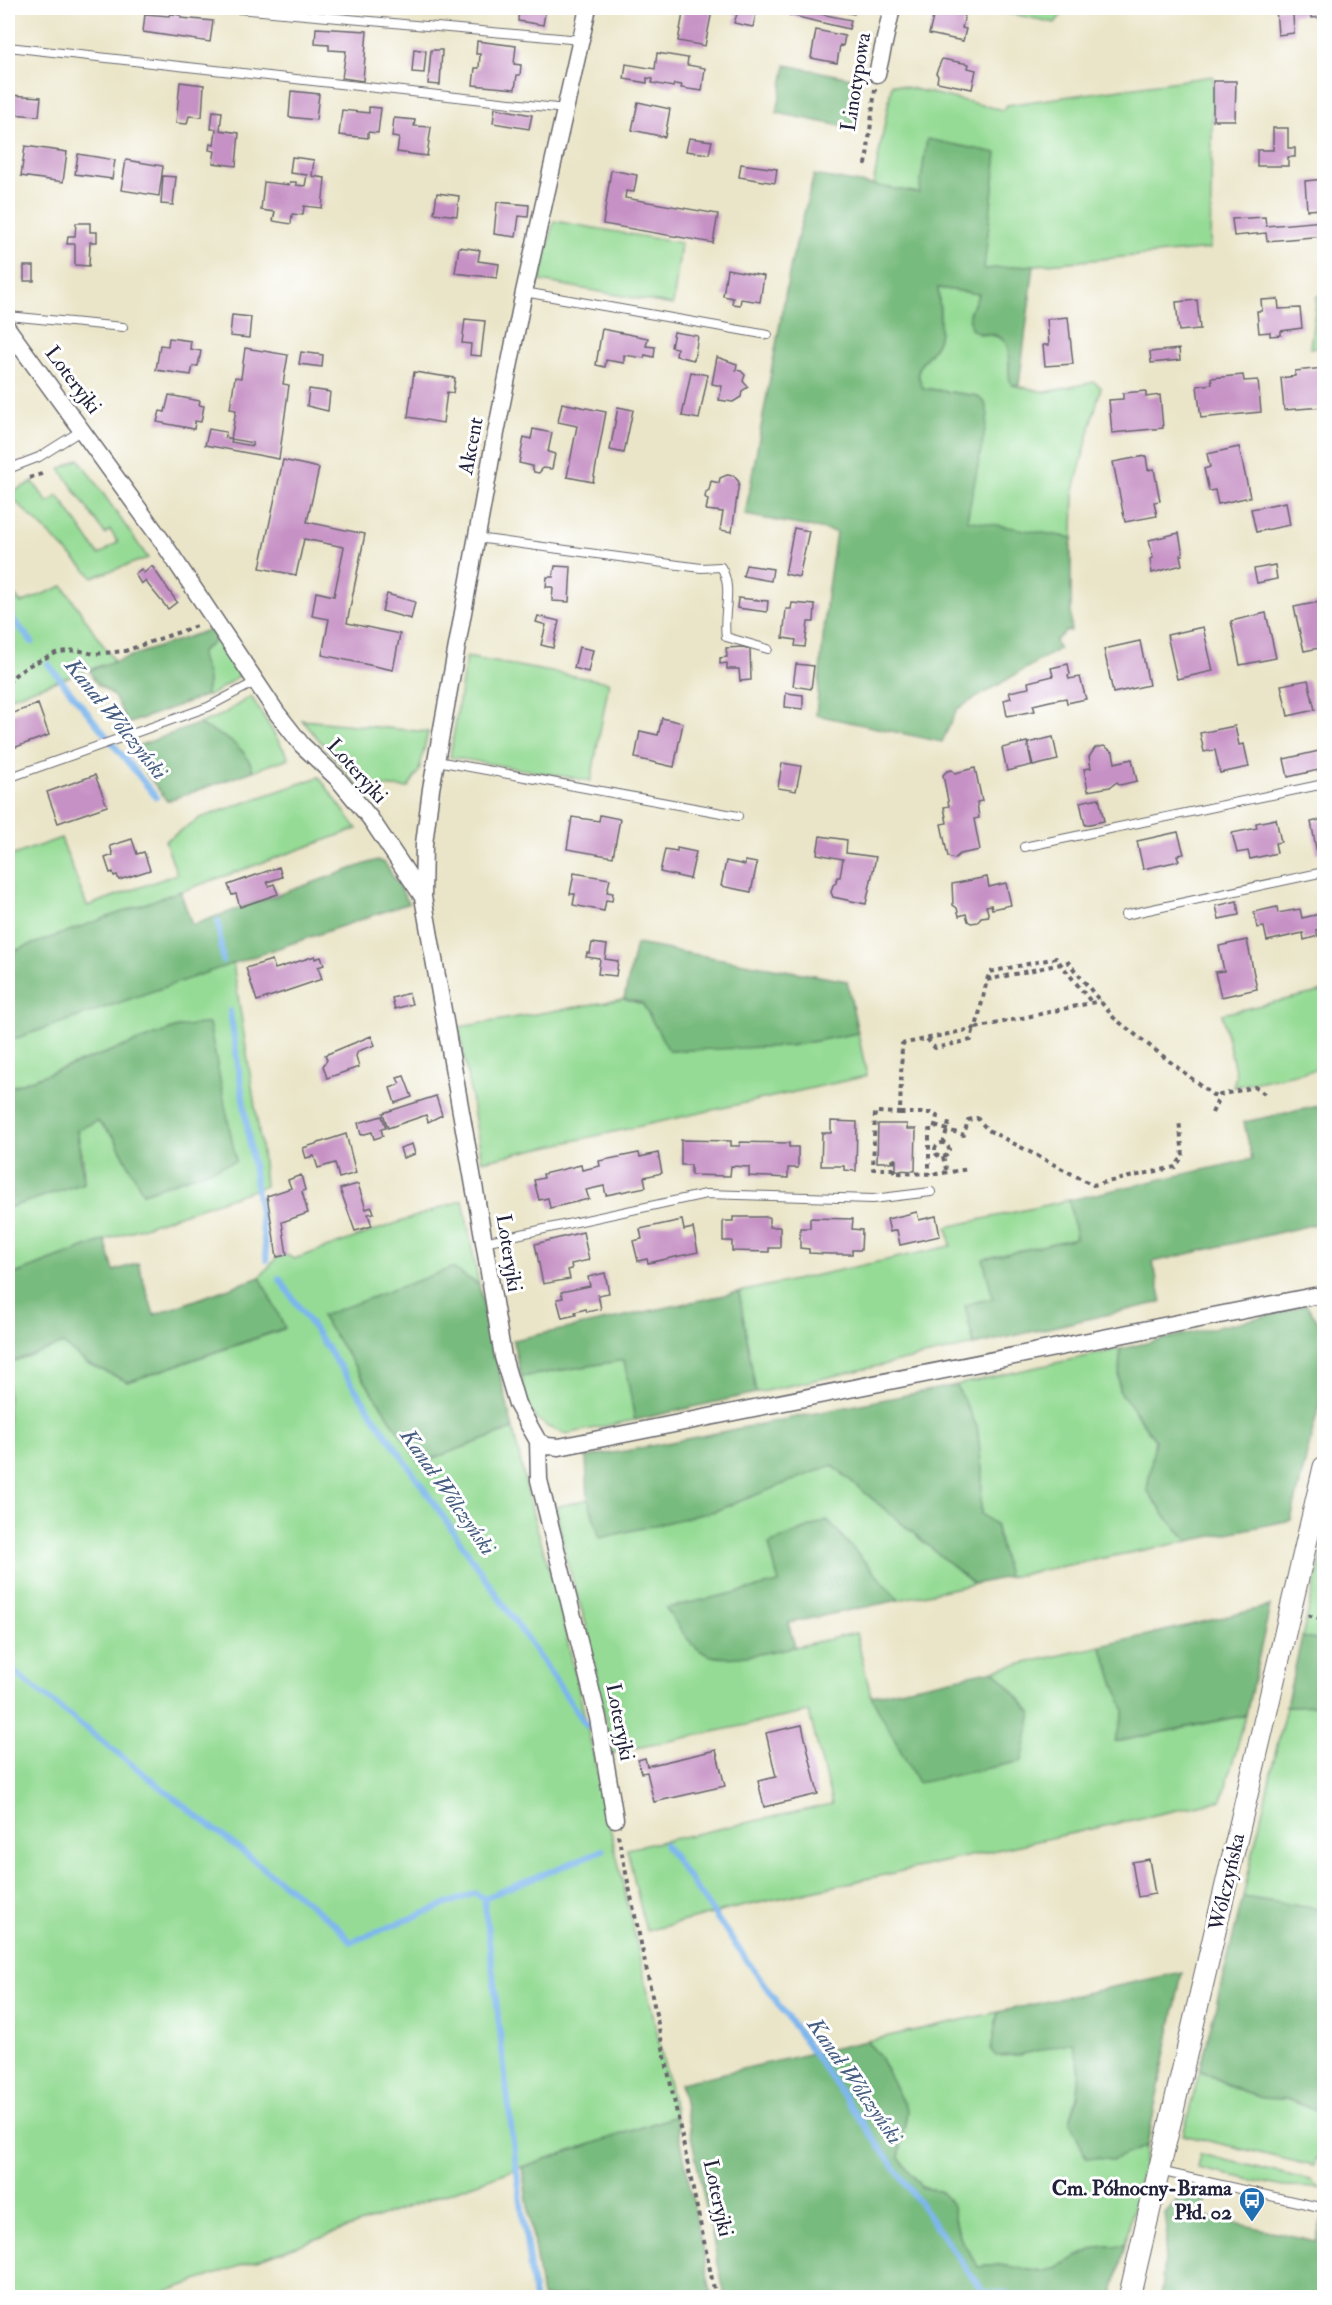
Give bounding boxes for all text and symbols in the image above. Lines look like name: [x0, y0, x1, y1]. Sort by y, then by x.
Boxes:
street label: Linotypowa: [835, 30, 877, 133]
street label: Loteryjki: [39, 341, 108, 420]
street label: Akcent: [452, 415, 490, 478]
water label: Kanał Wólczyński: [58, 652, 174, 785]
street label: Loteryjki: [321, 733, 394, 810]
street label: Loteryjki: [490, 1212, 529, 1294]
water label: Kanał Wólczyński: [393, 1422, 502, 1561]
street label: Loteryjki: [599, 1681, 641, 1764]
street label: Wólczyńska: [1202, 1830, 1251, 1934]
water label: Kanał Wólczyński: [800, 2011, 909, 2150]
street label: Loteryjki: [697, 2157, 739, 2240]
place label: Cm. Północny-Brama Płd. 02: [1052, 2175, 1233, 2226]
bus stop icon: Cm. Północny-Brama Płd. 02: [1237, 2185, 1267, 2223]

